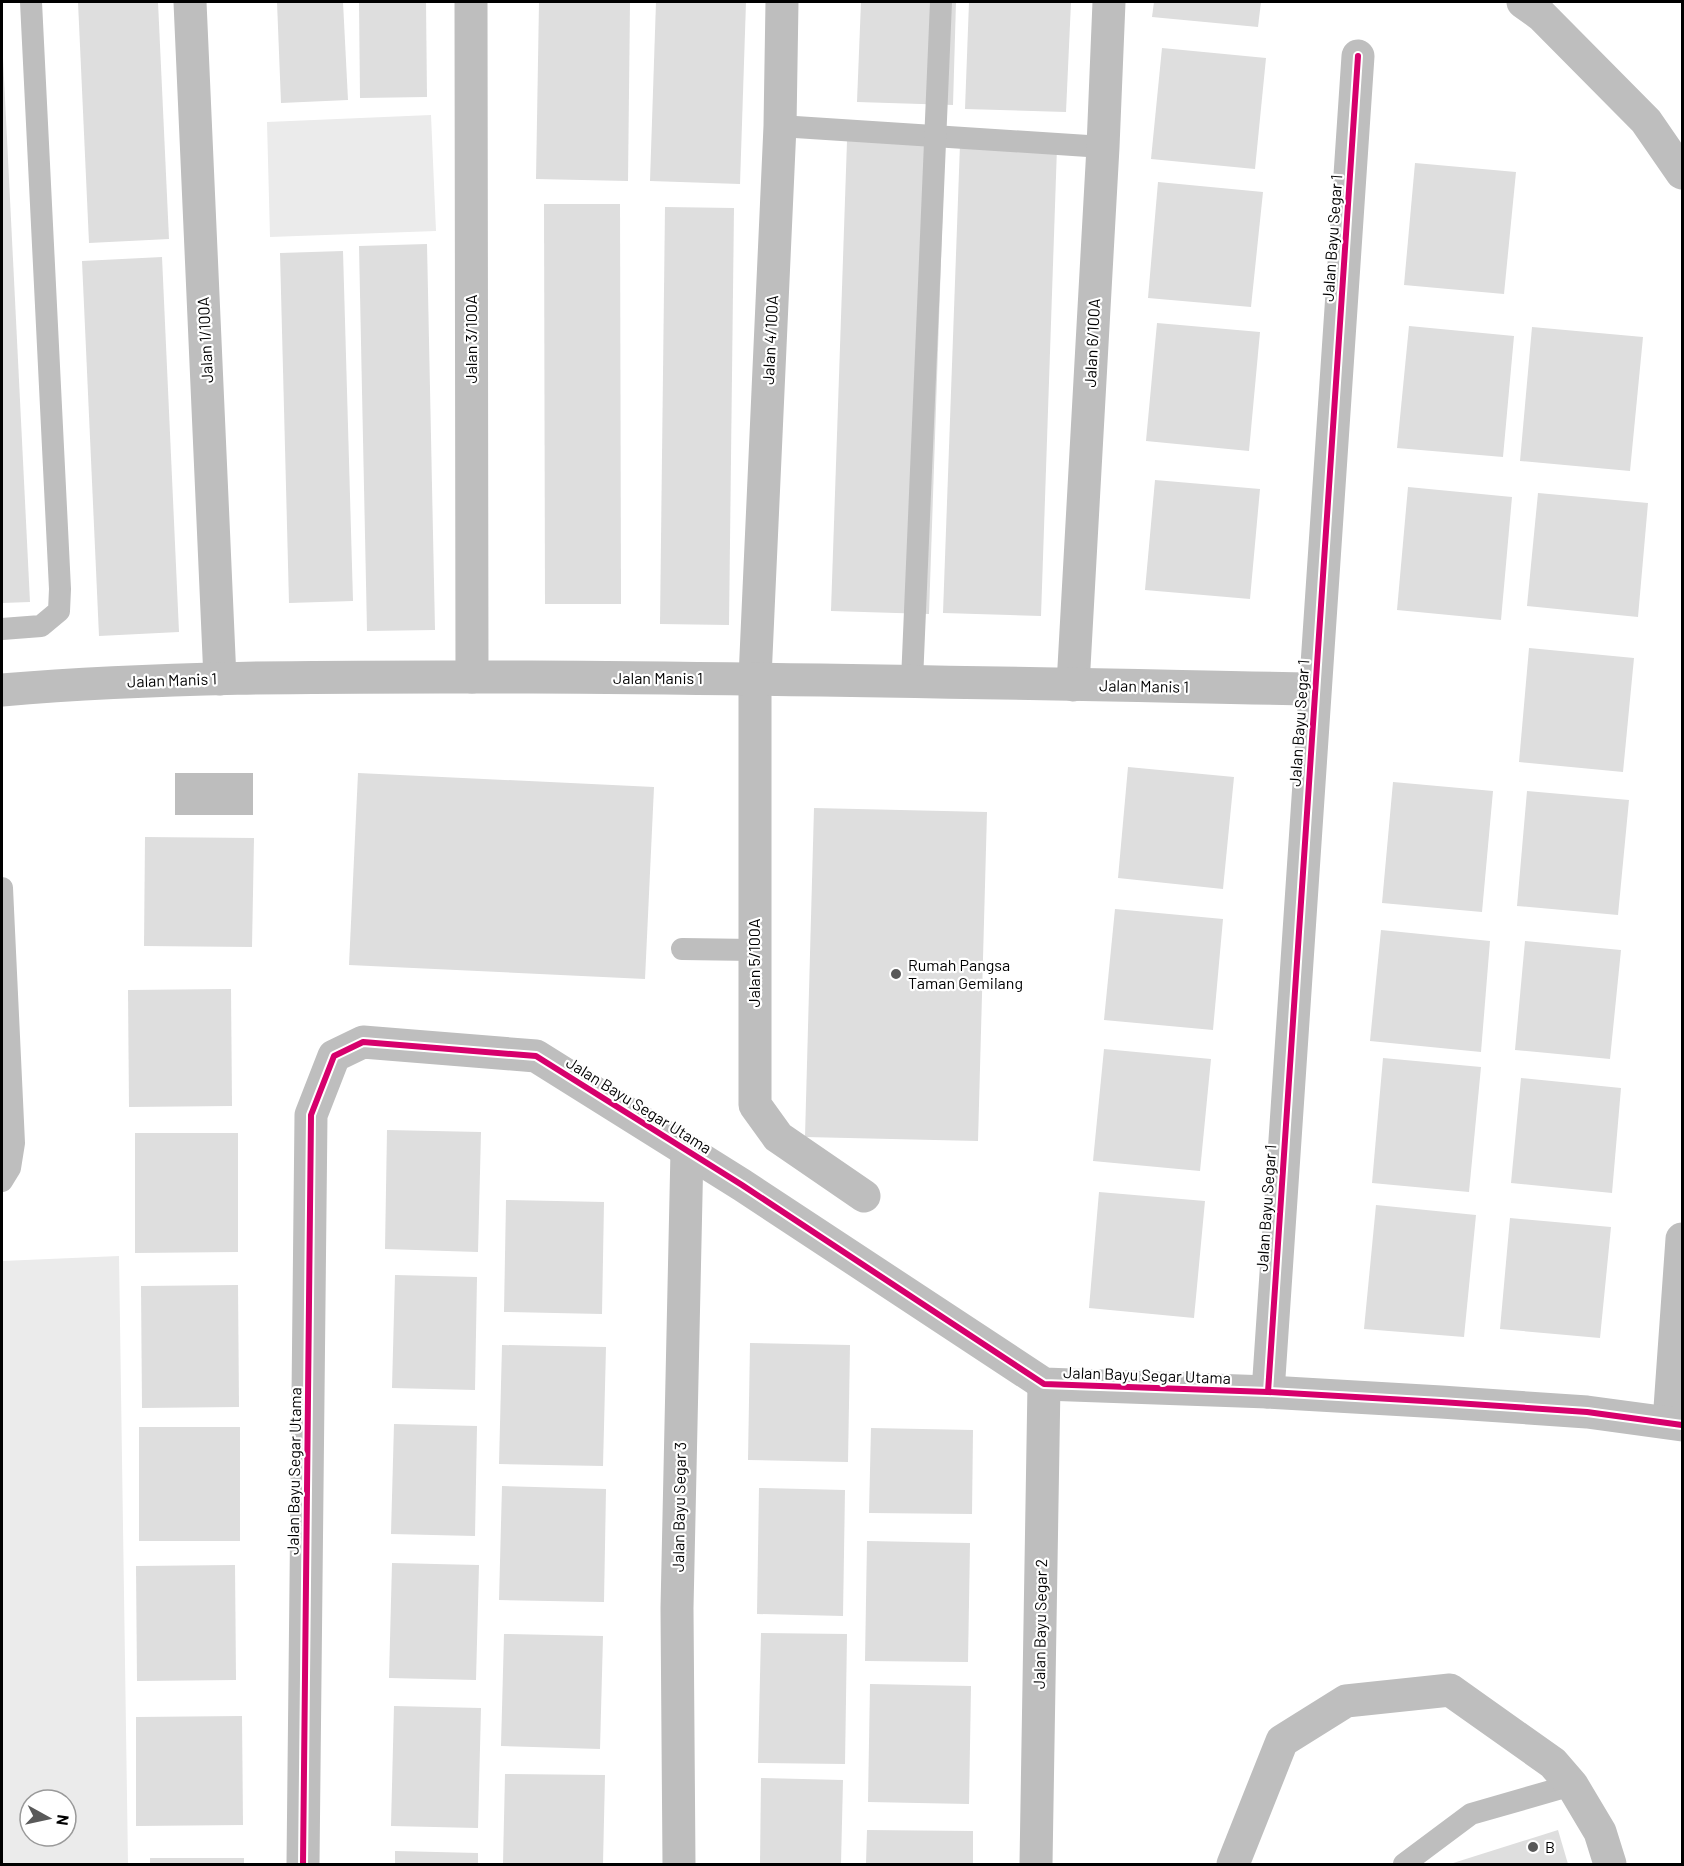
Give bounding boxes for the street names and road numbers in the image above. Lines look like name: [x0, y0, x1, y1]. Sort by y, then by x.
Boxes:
street label: Jalan Bayu Segar 1: [1318, 174, 1345, 302]
street label: Jalan 3/100A: [461, 294, 480, 384]
street label: Jalan 4/100A: [758, 294, 781, 385]
street label: Jalan 1/100A: [193, 296, 216, 384]
street label: Jalan 6/100A: [1080, 298, 1103, 388]
street label: Jalan Bayu Segar 1: [1285, 659, 1312, 787]
street label: Jalan Manis 1: [127, 668, 217, 691]
street label: Jalan Manis 1: [613, 668, 703, 687]
street label: Jalan Manis 1: [1099, 675, 1189, 696]
street label: Jalan 5/100A: [744, 918, 763, 1008]
street label: Jalan Bayu Segar Utama: [563, 1052, 715, 1157]
street label: Jalan Bayu Segar 1: [1252, 1144, 1279, 1272]
street label: Jalan Bayu Segar Utama: [1063, 1362, 1231, 1387]
street label: Jalan Bayu Segar Utama: [283, 1387, 304, 1555]
street label: Jalan Bayu Segar 3: [668, 1442, 689, 1572]
street label: Jalan Bayu Segar 2: [1029, 1559, 1050, 1689]

